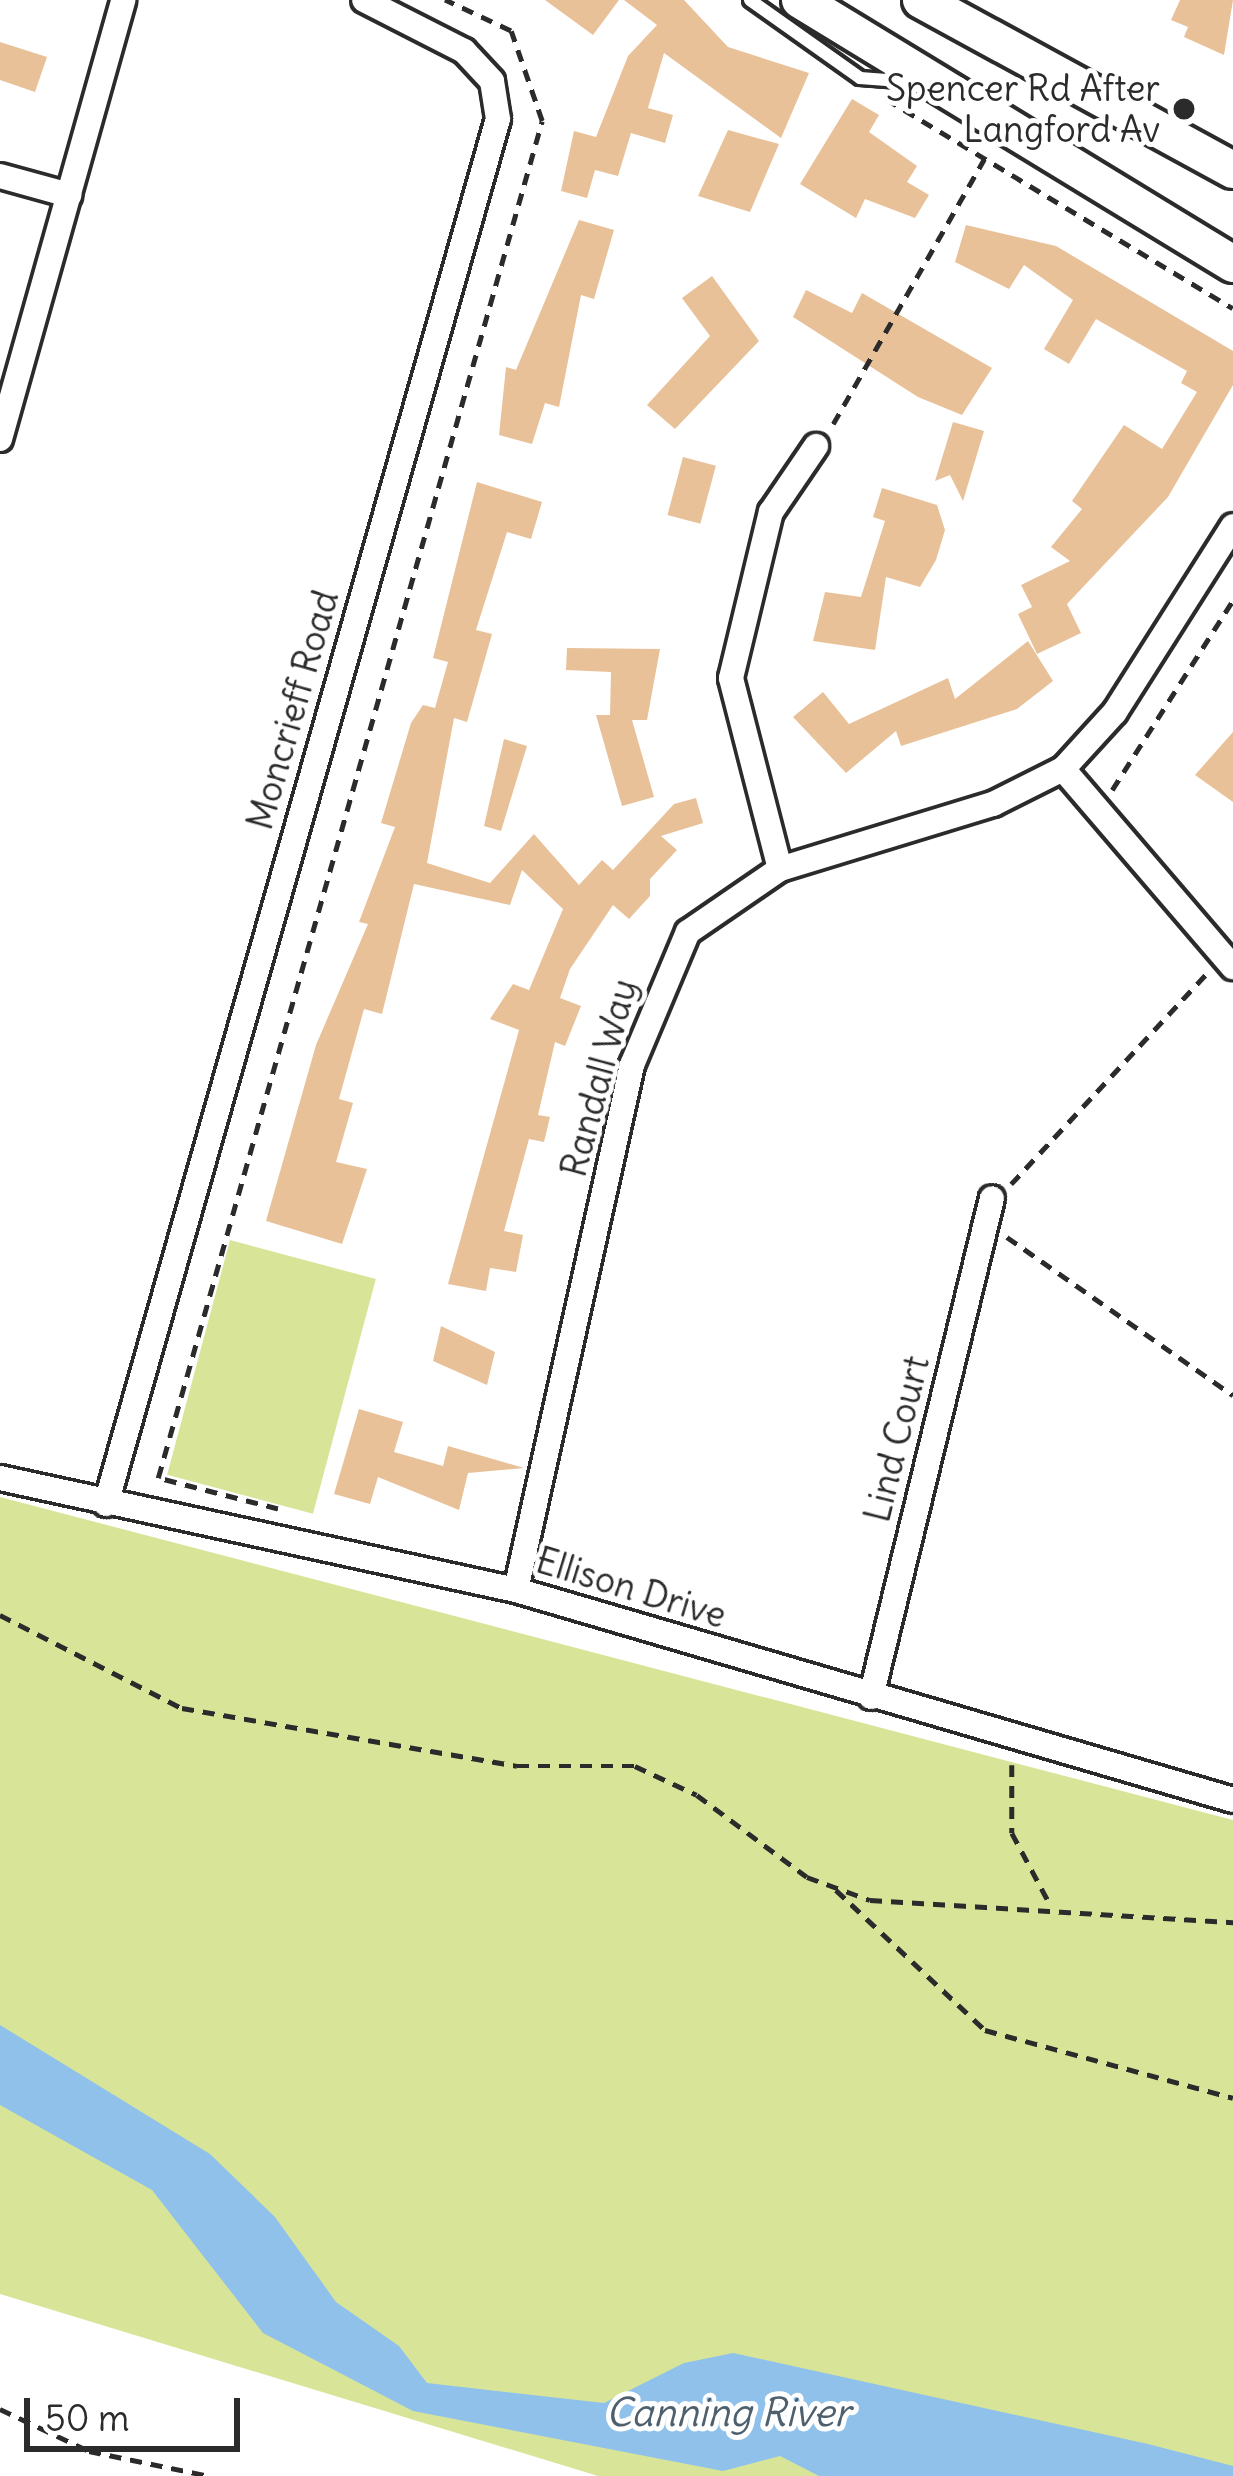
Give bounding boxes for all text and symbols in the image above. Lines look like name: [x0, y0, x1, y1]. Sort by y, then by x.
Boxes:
place label: Spencer Rd After Langford Av: [886, 66, 1160, 151]
marker: Spencer Rd After Langford Av: [1171, 96, 1197, 122]
street label: Moncrieff Road: [238, 585, 348, 835]
street label: Randall Way: [552, 974, 646, 1182]
street label: Lind Court: [856, 1351, 938, 1527]
street label: Ellison Drive: [531, 1539, 731, 1637]
scale bar: [30, 2374, 246, 2448]
water label: Canning River: [606, 2390, 850, 2436]
text: 50 m: [45, 2396, 130, 2441]

